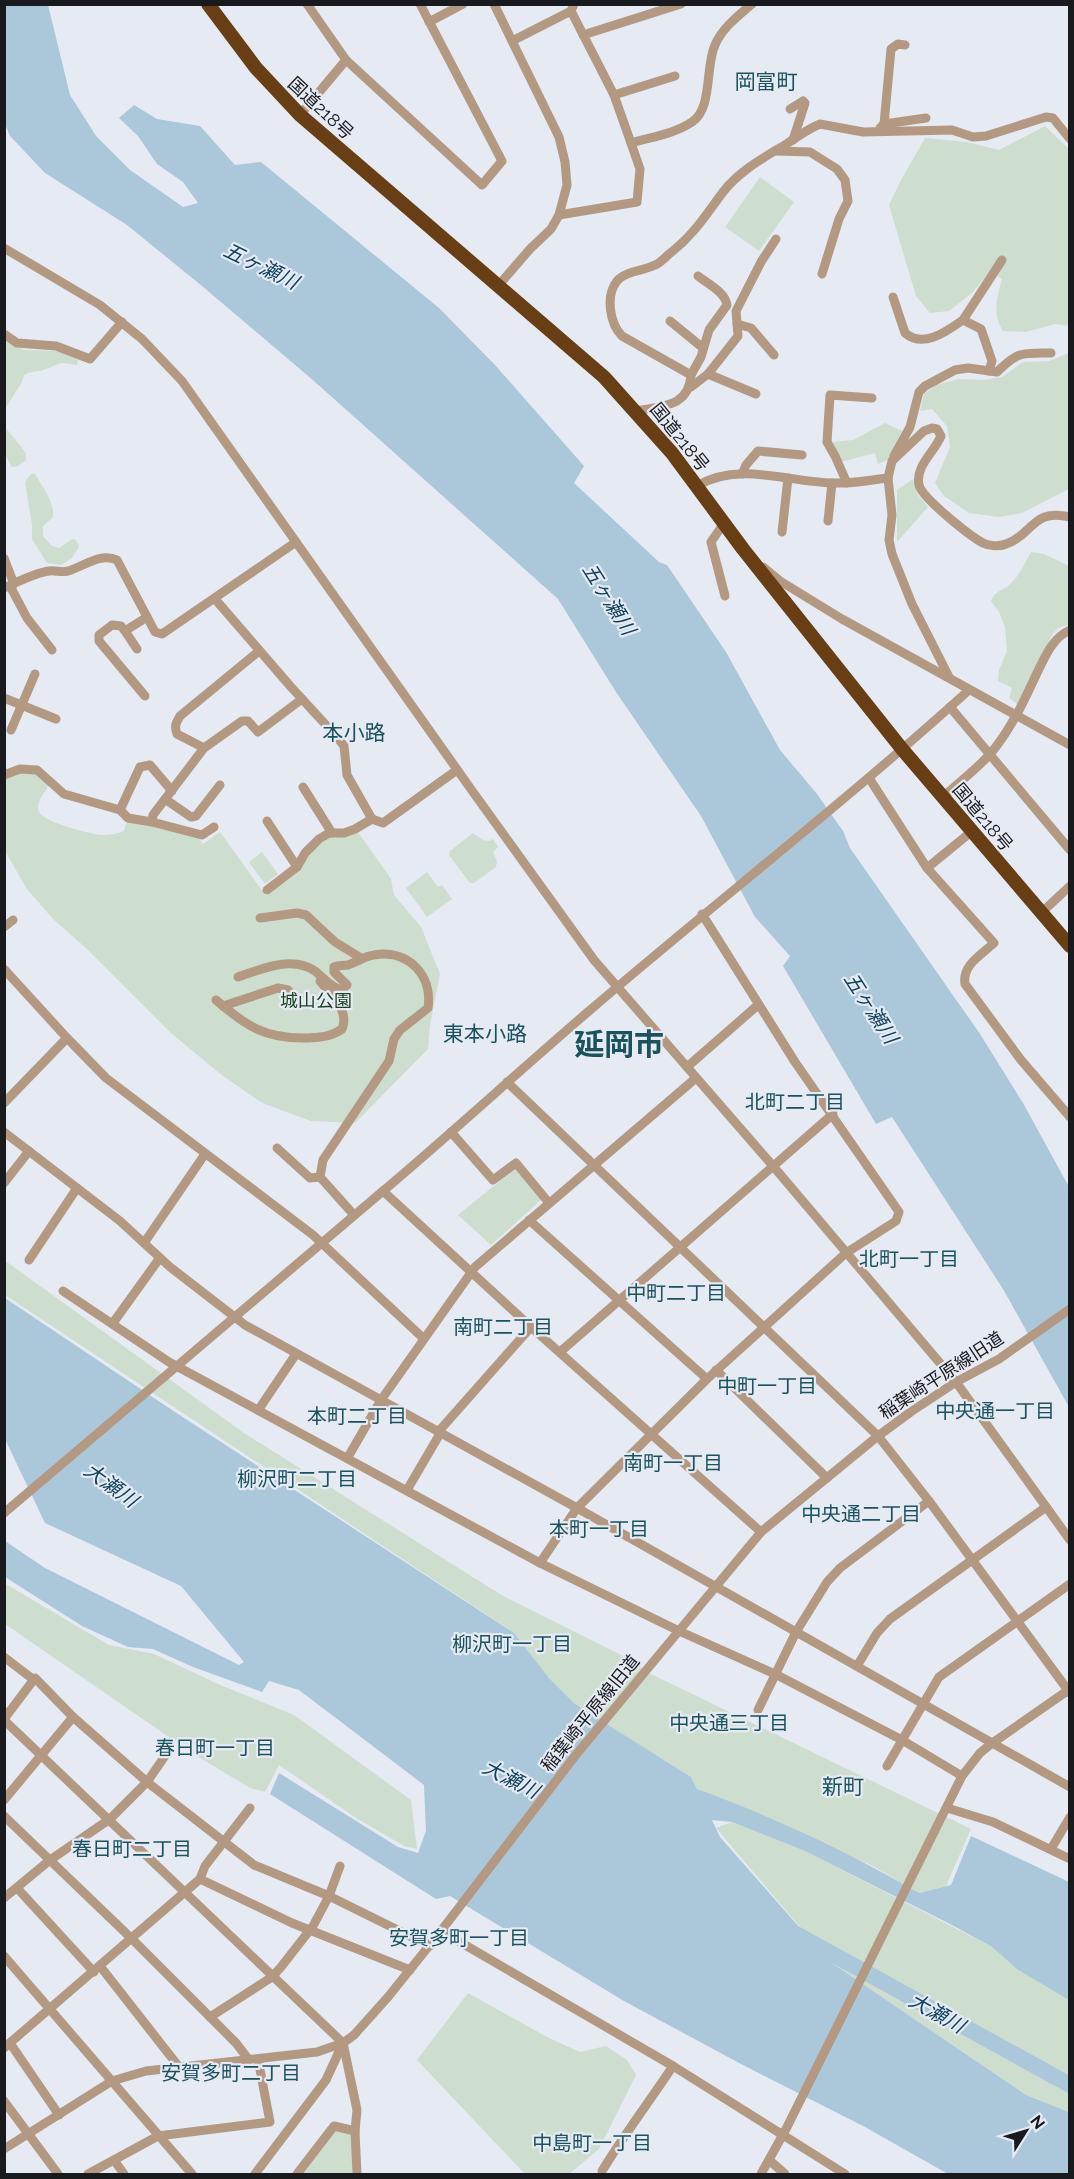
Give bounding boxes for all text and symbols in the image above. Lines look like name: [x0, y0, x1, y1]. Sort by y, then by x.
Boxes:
district label: 岡富町: [735, 69, 798, 94]
street label: 国道218号: [284, 72, 358, 144]
water label: 五ヶ瀬川: [220, 238, 304, 295]
street label: 国道218号: [646, 399, 714, 475]
water label: 五ヶ瀬川: [578, 559, 641, 641]
district label: 本小路: [323, 720, 386, 745]
street label: 国道218号: [949, 779, 1017, 855]
water label: 五ヶ瀬川: [839, 968, 904, 1050]
park label: 城山公園: [280, 990, 352, 1011]
district label: 東本小路: [443, 1021, 527, 1046]
district label: 延岡市: [574, 1027, 664, 1062]
district label: 北町二丁目: [745, 1090, 845, 1114]
district label: 北町一丁目: [859, 1247, 959, 1271]
district label: 中町二丁目: [626, 1281, 726, 1305]
district label: 南町二丁目: [453, 1315, 553, 1339]
street label: 稲葉崎平原線旧道: [875, 1327, 1007, 1423]
district label: 中町一丁目: [717, 1374, 817, 1398]
district label: 中央通一丁目: [935, 1399, 1055, 1423]
district label: 本町二丁目: [307, 1404, 407, 1428]
district label: 南町一丁目: [623, 1451, 723, 1475]
water label: 大瀬川: [80, 1458, 144, 1514]
district label: 柳沢町二丁目: [237, 1467, 357, 1491]
district label: 中央通二丁目: [801, 1502, 921, 1526]
district label: 本町一丁目: [549, 1517, 649, 1541]
district label: 柳沢町一丁目: [452, 1632, 572, 1656]
street label: 稲葉崎平原線旧道: [537, 1650, 643, 1776]
district label: 中央通三丁目: [669, 1711, 789, 1735]
district label: 春日町一丁目: [155, 1736, 275, 1760]
water label: 大瀬川: [479, 1755, 545, 1804]
district label: 新町: [822, 1774, 864, 1799]
district label: 春日町二丁目: [72, 1837, 192, 1861]
district label: 安賀多町一丁目: [389, 1926, 529, 1950]
water label: 大瀬川: [905, 1988, 971, 2039]
district label: 安賀多町二丁目: [161, 2061, 301, 2085]
north arrow: [996, 2101, 1056, 2161]
text: N: [1026, 2112, 1049, 2133]
district label: 中島町一丁目: [532, 2131, 652, 2155]

